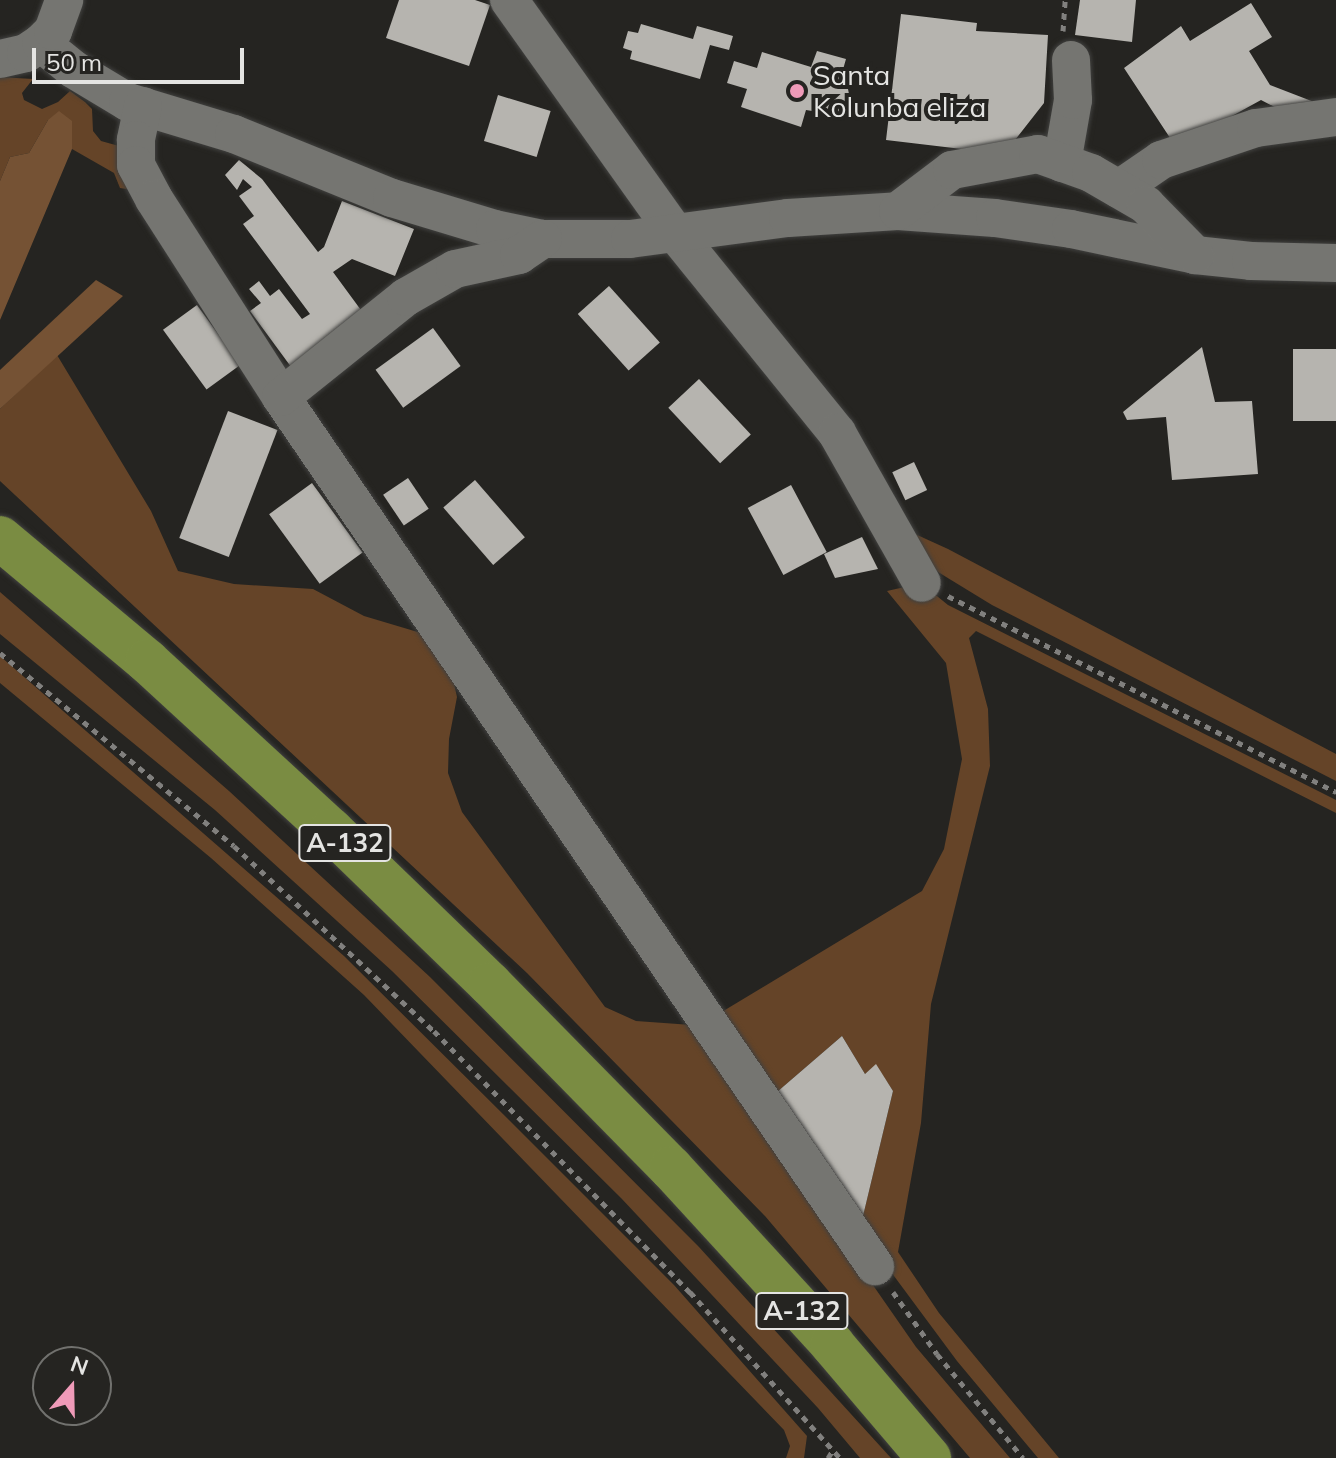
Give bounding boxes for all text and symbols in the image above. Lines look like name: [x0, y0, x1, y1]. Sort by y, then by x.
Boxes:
scale bar: [36, 32, 248, 82]
text: 50 m: [46, 47, 102, 77]
place label: Santa Kolunba eliza: [813, 58, 986, 124]
marker: Santa Kolunba eliza: [788, 82, 806, 100]
road number: A-132: [297, 821, 393, 865]
road number: A-132: [754, 1289, 850, 1333]
north arrow: [32, 1346, 112, 1426]
text: N: [67, 1349, 92, 1381]

